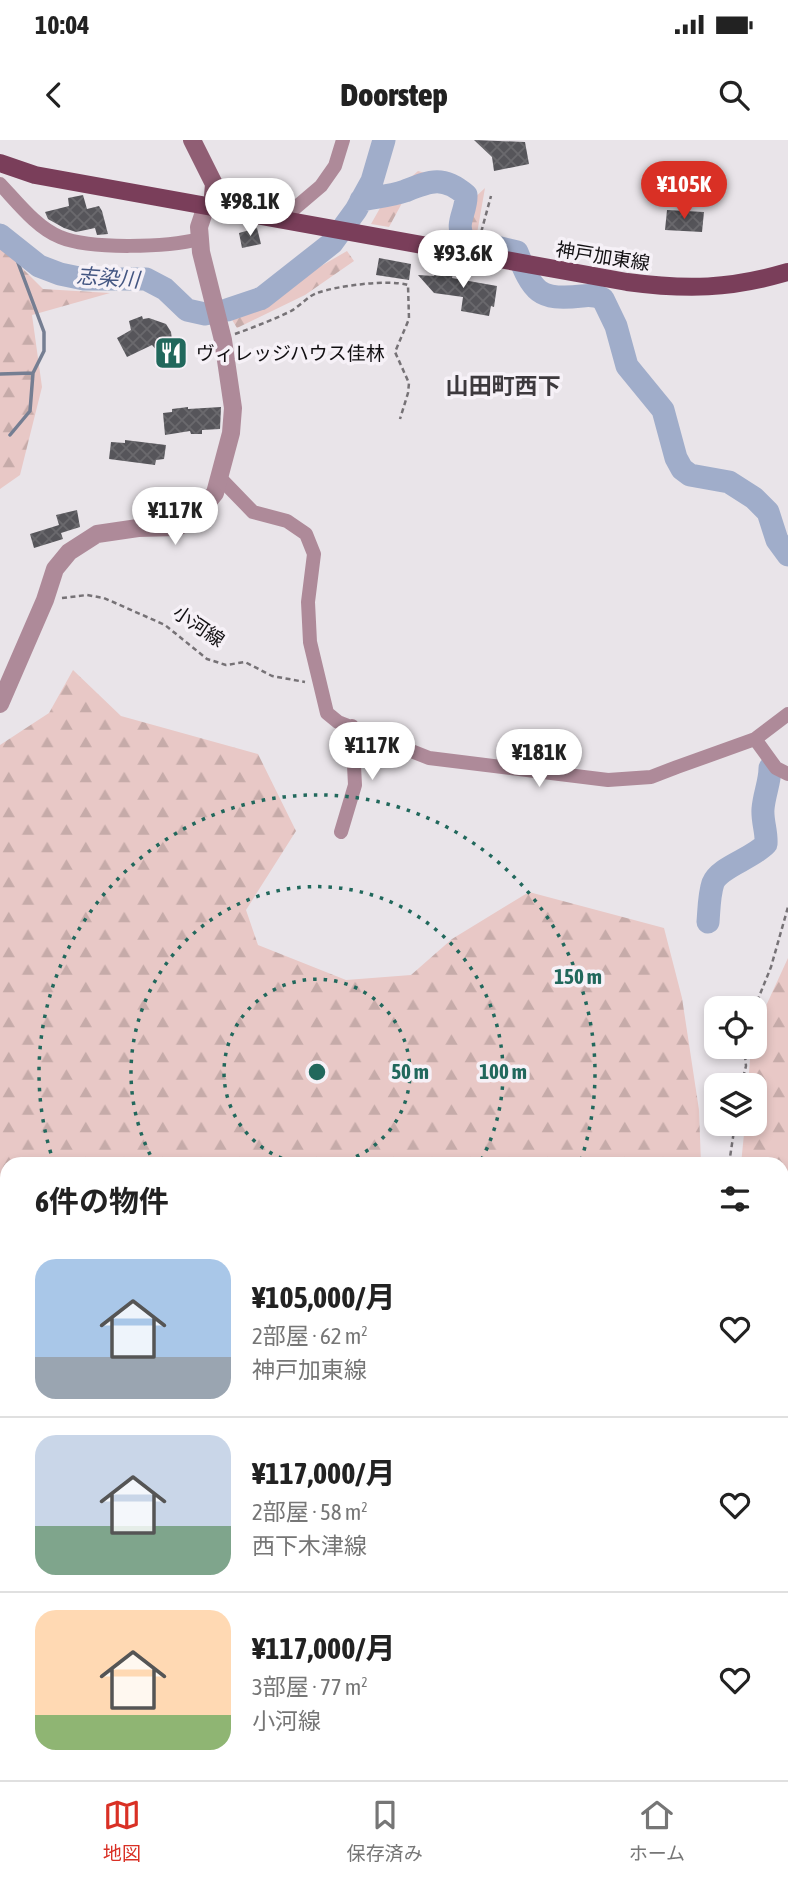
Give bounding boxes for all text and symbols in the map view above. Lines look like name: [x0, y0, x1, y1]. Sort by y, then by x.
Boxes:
text: 10:04: [35, 10, 90, 40]
icon: back: [35, 76, 73, 114]
text: Doorstep: [340, 76, 448, 113]
icon: search: [715, 76, 753, 114]
pin: ¥105K: [635, 162, 733, 221]
text: ¥105K: [657, 171, 711, 197]
pin: ¥98.1K: [193, 178, 307, 238]
text: ¥98.1K: [221, 188, 279, 214]
pin: ¥93.6K: [406, 230, 520, 290]
street label: 神戸加東線: [554, 238, 652, 274]
text: ¥93.6K: [434, 240, 492, 266]
water label: 志染川: [76, 263, 142, 291]
restaurant icon: ヴィレッジハウス佳林: [152, 334, 190, 372]
place label: ヴィレッジハウス佳林: [196, 342, 385, 364]
district label: 山田町西下: [446, 373, 561, 399]
pin: ¥117K: [126, 488, 224, 547]
text: ¥117K: [148, 497, 202, 523]
street label: 小河線: [169, 601, 229, 651]
pin: ¥117K: [323, 722, 421, 782]
pin: ¥181K: [490, 730, 588, 789]
text: ¥117K: [345, 732, 399, 758]
text: ¥181K: [512, 739, 566, 765]
text: 150 m: [554, 964, 602, 988]
map controls: [704, 996, 767, 1136]
button: locate: [704, 996, 767, 1059]
text: 50 m: [391, 1059, 429, 1083]
text: 100 m: [479, 1059, 527, 1083]
centre of rings: [305, 1060, 329, 1084]
button: layers: [704, 1073, 767, 1136]
icon: filters: [716, 1180, 754, 1218]
text: 6件の物件: [35, 1184, 169, 1218]
text: ¥105,000/月: [252, 1280, 395, 1314]
icon: home: [91, 1287, 175, 1371]
icon: heart: [716, 1310, 754, 1348]
text: 2部屋 · 62 m²: [252, 1323, 368, 1349]
text: 神戸加東線: [252, 1357, 367, 1383]
text: ¥117,000/月: [252, 1456, 395, 1490]
icon: home: [91, 1463, 175, 1547]
icon: heart: [716, 1486, 754, 1524]
text: 2部屋 · 58 m²: [252, 1499, 368, 1525]
text: 西下木津線: [252, 1533, 367, 1559]
text: ¥117,000/月: [252, 1631, 395, 1665]
icon: home: [91, 1638, 175, 1722]
icon: heart: [716, 1661, 754, 1699]
text: 3部屋 · 77 m²: [252, 1674, 368, 1700]
text: 小河線: [252, 1708, 321, 1734]
tab: 地図: [103, 1796, 141, 1865]
tab: 保存済み: [347, 1796, 423, 1865]
tab: ホーム: [629, 1796, 685, 1865]

